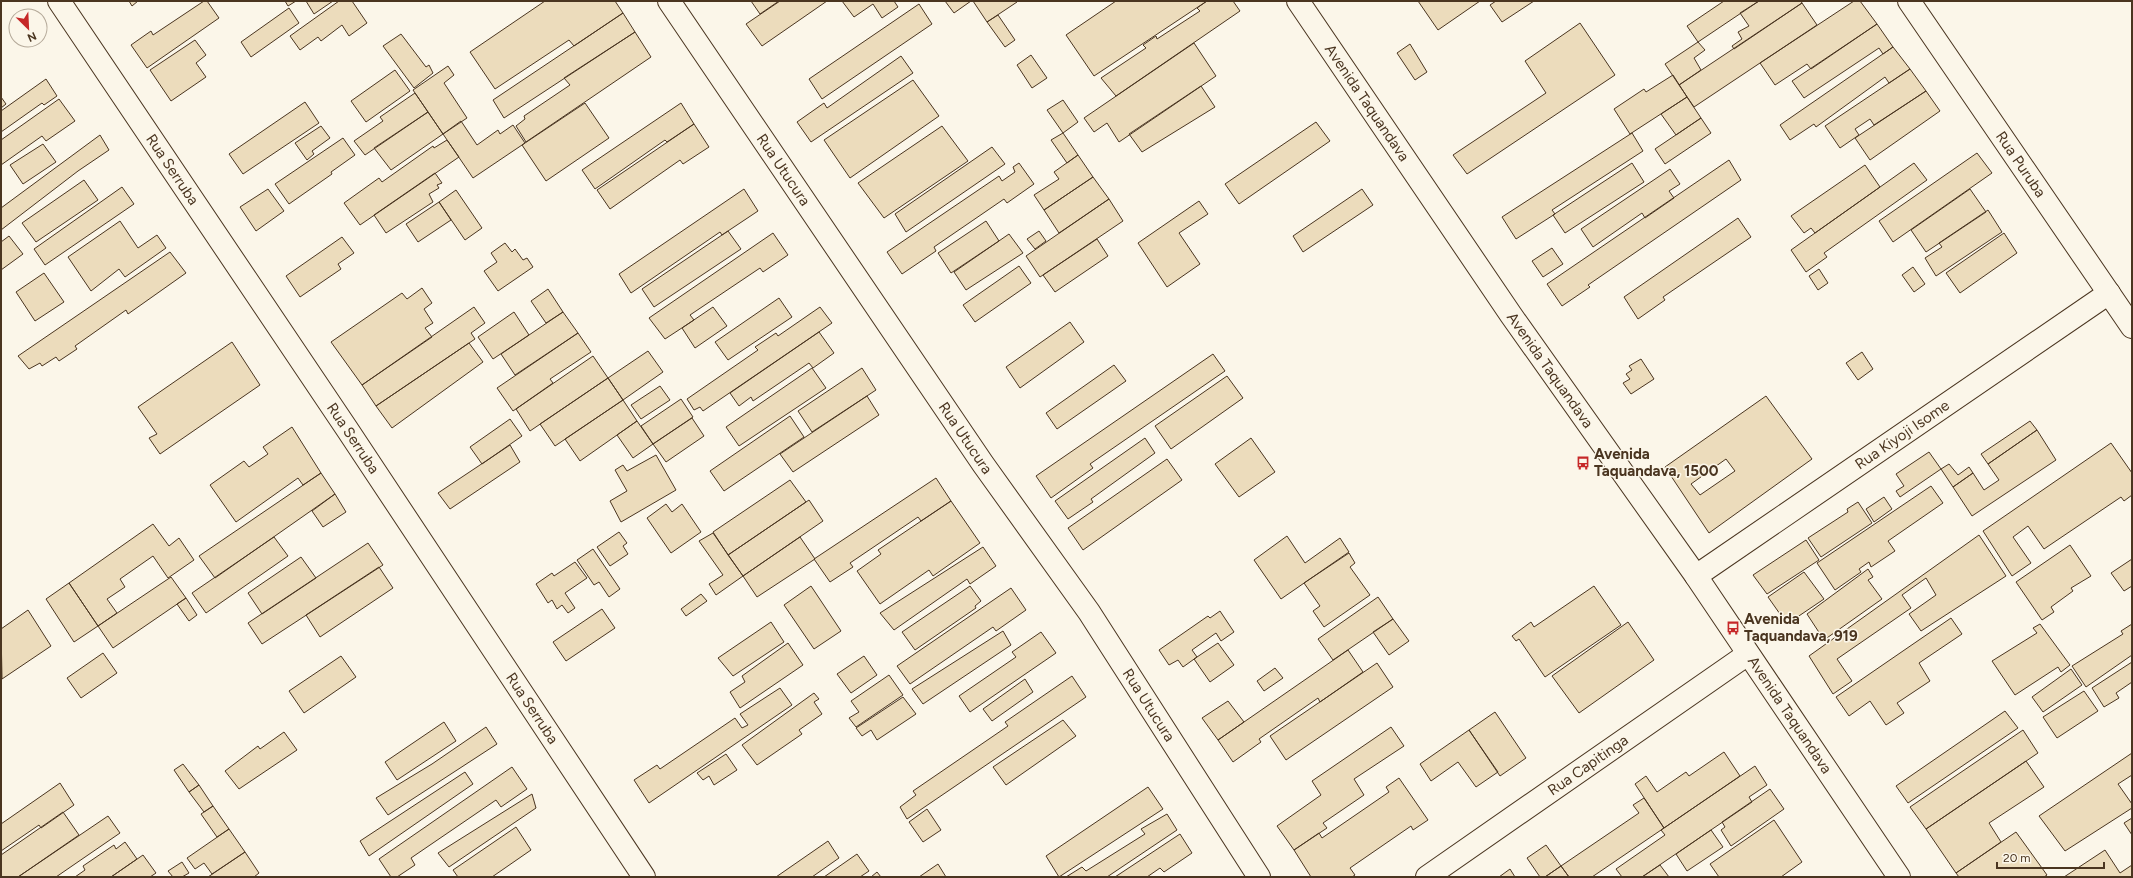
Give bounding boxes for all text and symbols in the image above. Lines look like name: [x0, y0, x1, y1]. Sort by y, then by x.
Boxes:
north arrow: [8, 8, 48, 48]
text: N: [25, 29, 38, 44]
street label: Avenida Taquandava: [1321, 41, 1413, 165]
street label: Rua Puruba: [1992, 128, 2050, 201]
street label: Rua Utucura: [753, 130, 814, 209]
street label: Rua Serruba: [142, 131, 203, 208]
street label: Avenida Taquandava: [1503, 309, 1597, 431]
street label: Rua Kiyoji Isome: [1852, 396, 1953, 473]
street label: Rua Serruba: [323, 399, 383, 477]
street label: Rua Utucura: [935, 399, 996, 477]
place label: Avenida Taquandava, 1500: [1594, 445, 1719, 480]
bus stop icon: Avenida Taquandava, 1500: [1575, 455, 1591, 471]
place label: Avenida Taquandava, 919: [1744, 610, 1858, 645]
bus stop icon: Avenida Taquandava, 919: [1725, 620, 1741, 636]
street label: Avenida Taquandava: [1744, 653, 1836, 777]
street label: Rua Utucura: [1119, 665, 1179, 745]
street label: Rua Serruba: [502, 669, 562, 747]
street label: Rua Capitinga: [1544, 731, 1632, 799]
scale bar: [1997, 844, 2104, 870]
text: 20 m: [2003, 851, 2031, 865]

